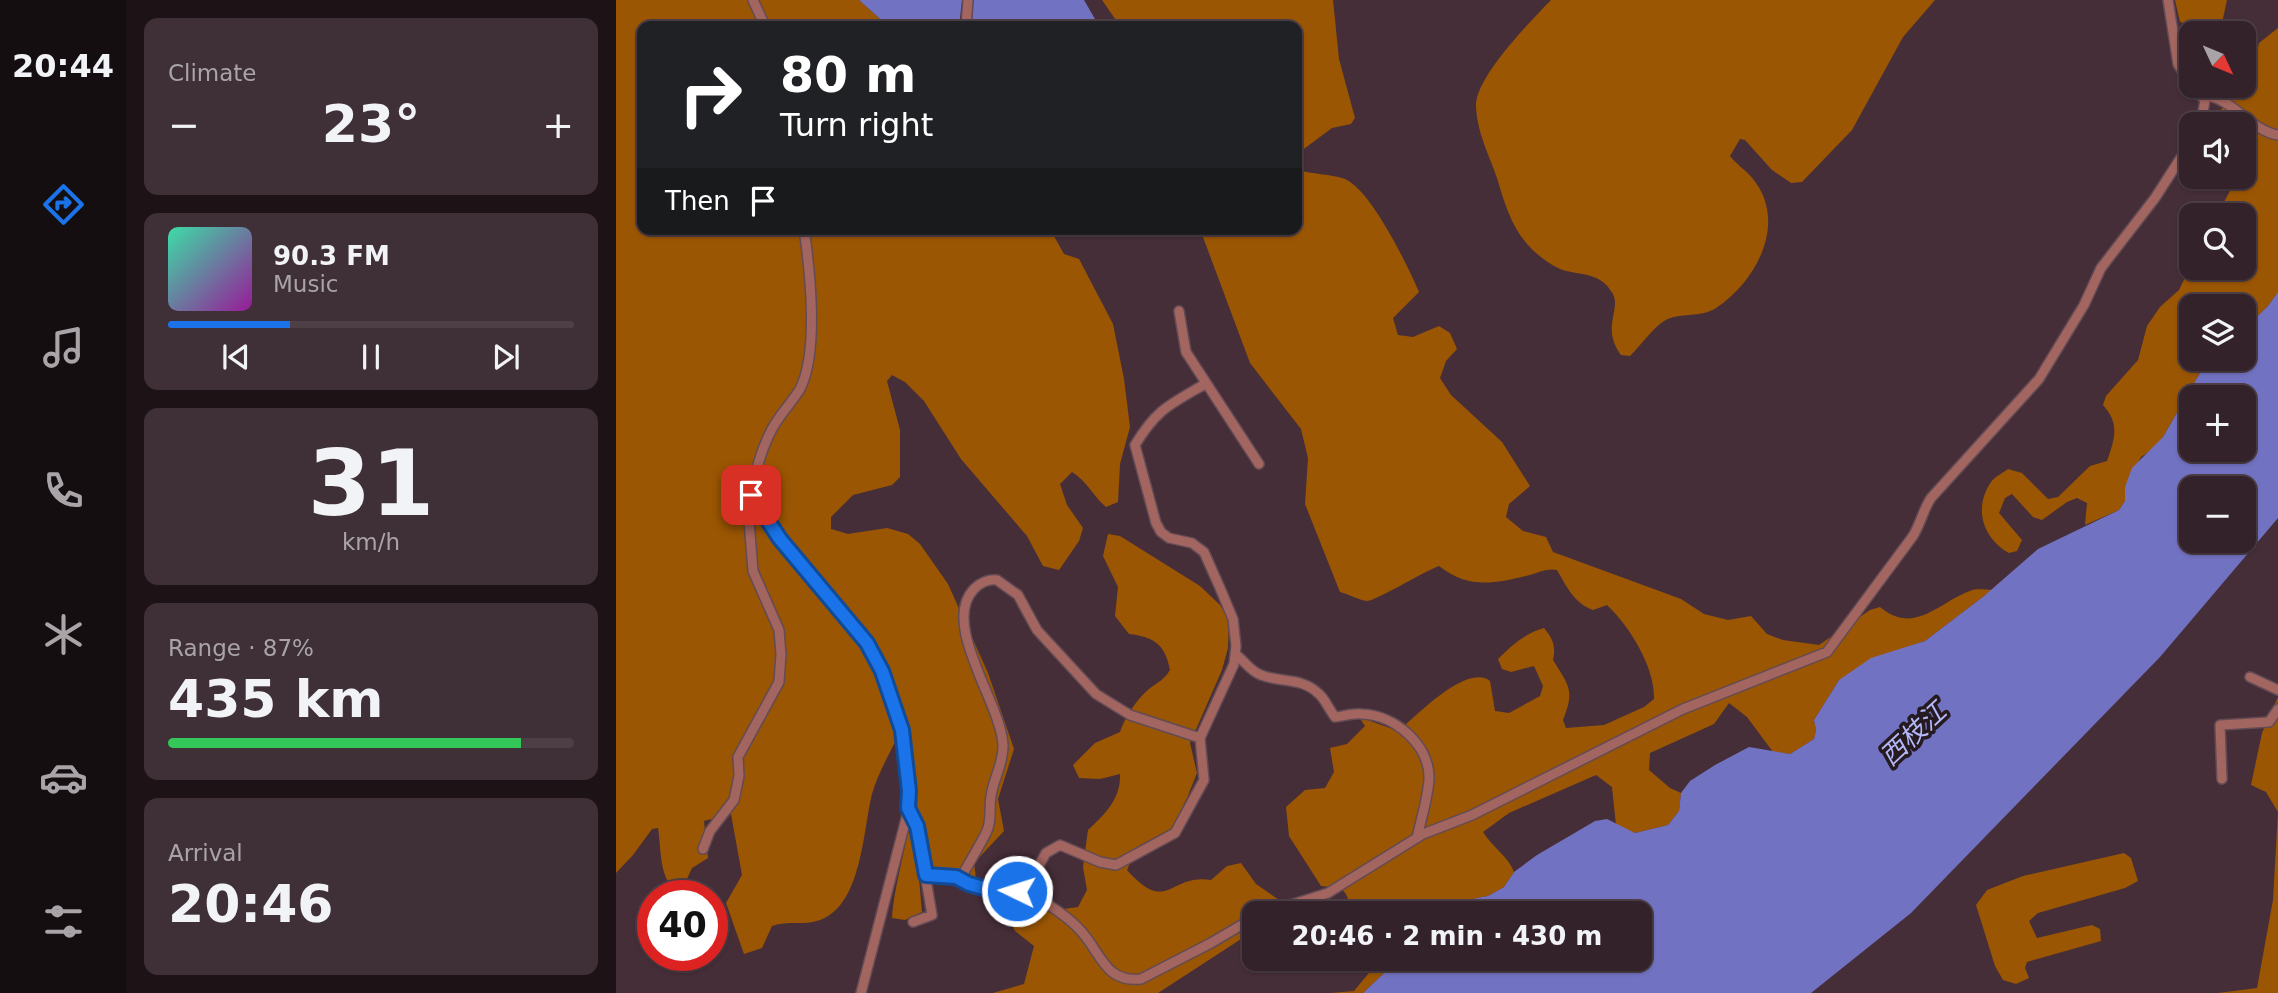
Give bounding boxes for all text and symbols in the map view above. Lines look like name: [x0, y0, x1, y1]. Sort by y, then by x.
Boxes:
north arrow: [2179, 21, 2256, 98]
map controls: [2179, 21, 2256, 553]
text: 20:44: [12, 47, 114, 85]
text: 80 m: [780, 47, 916, 104]
icon: right: [665, 49, 756, 140]
text: Climate: [168, 60, 257, 86]
text: 23°: [322, 94, 420, 154]
text: −: [168, 103, 200, 147]
text: +: [542, 103, 574, 147]
text: Turn right: [780, 106, 933, 144]
button: sound: [2179, 112, 2256, 189]
icon: directions: [39, 180, 88, 229]
icon: arrive: [744, 182, 782, 220]
text: Then: [665, 186, 730, 216]
button: search: [2179, 203, 2256, 280]
text: 90.3 FM: [273, 241, 390, 271]
text: Music: [273, 271, 338, 297]
button: layers: [2179, 294, 2256, 371]
icon: music: [39, 323, 88, 372]
icon: previous: [217, 338, 255, 376]
icon: pause: [352, 338, 390, 376]
icon: next: [487, 338, 525, 376]
button: +: [2179, 385, 2256, 462]
text: 31: [308, 431, 434, 536]
pin: [721, 465, 781, 525]
icon: phone: [39, 466, 88, 515]
icon: arrive: [732, 476, 770, 514]
button: −: [2179, 476, 2256, 553]
text: km/h: [342, 529, 400, 555]
icon: climate: [39, 610, 88, 659]
text: Range · 87%: [168, 635, 314, 661]
text: 435 km: [168, 669, 383, 729]
water label: 西枝江: [1874, 694, 1954, 772]
icon: car: [39, 753, 88, 802]
text: Arrival: [168, 840, 243, 866]
position arrow: [980, 854, 1054, 928]
text: 20:46: [168, 874, 334, 934]
speed limit sign: 40: [637, 880, 728, 971]
icon: filters: [39, 897, 88, 946]
text: 20:46 · 2 min · 430 m: [1292, 921, 1602, 951]

